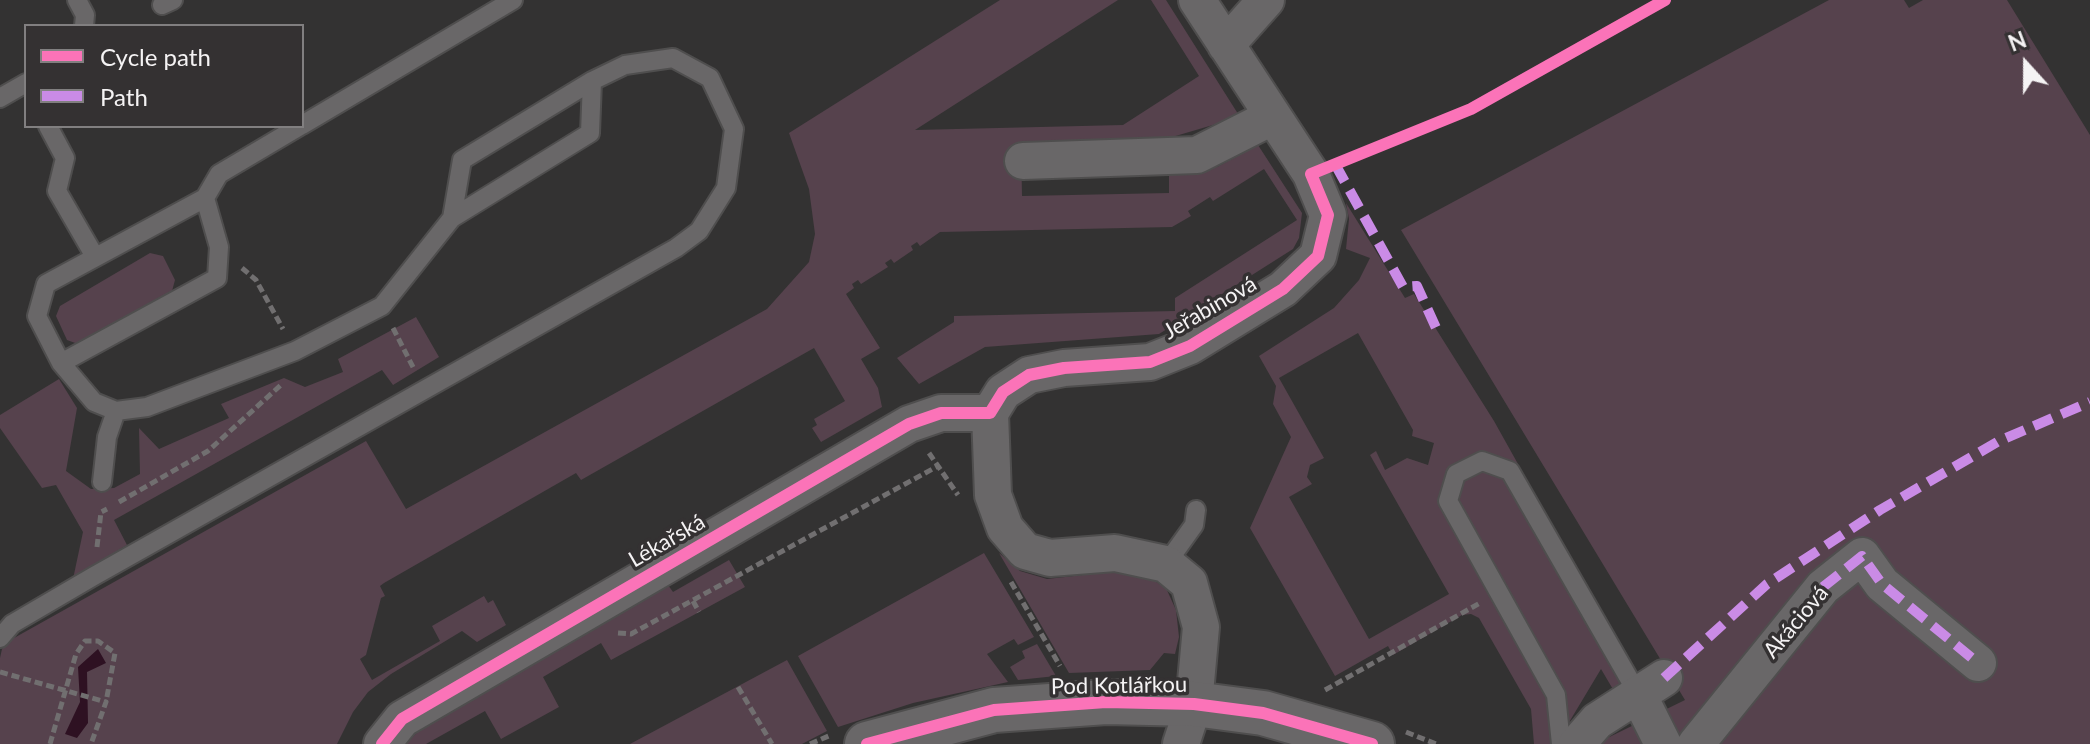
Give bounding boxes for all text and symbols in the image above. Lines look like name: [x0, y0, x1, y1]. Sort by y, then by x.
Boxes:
legend: [24, 24, 304, 128]
north arrow: [1986, 24, 2066, 104]
text: N: [2004, 25, 2030, 57]
text: Cycle path: [100, 42, 211, 71]
text: Path: [100, 82, 148, 111]
street label: Jeřabinová: [1159, 271, 1261, 345]
street label: Lékařská: [624, 509, 710, 573]
street label: Akáciová: [1758, 580, 1834, 664]
street label: Pod Kotlářkou: [1051, 672, 1187, 700]

